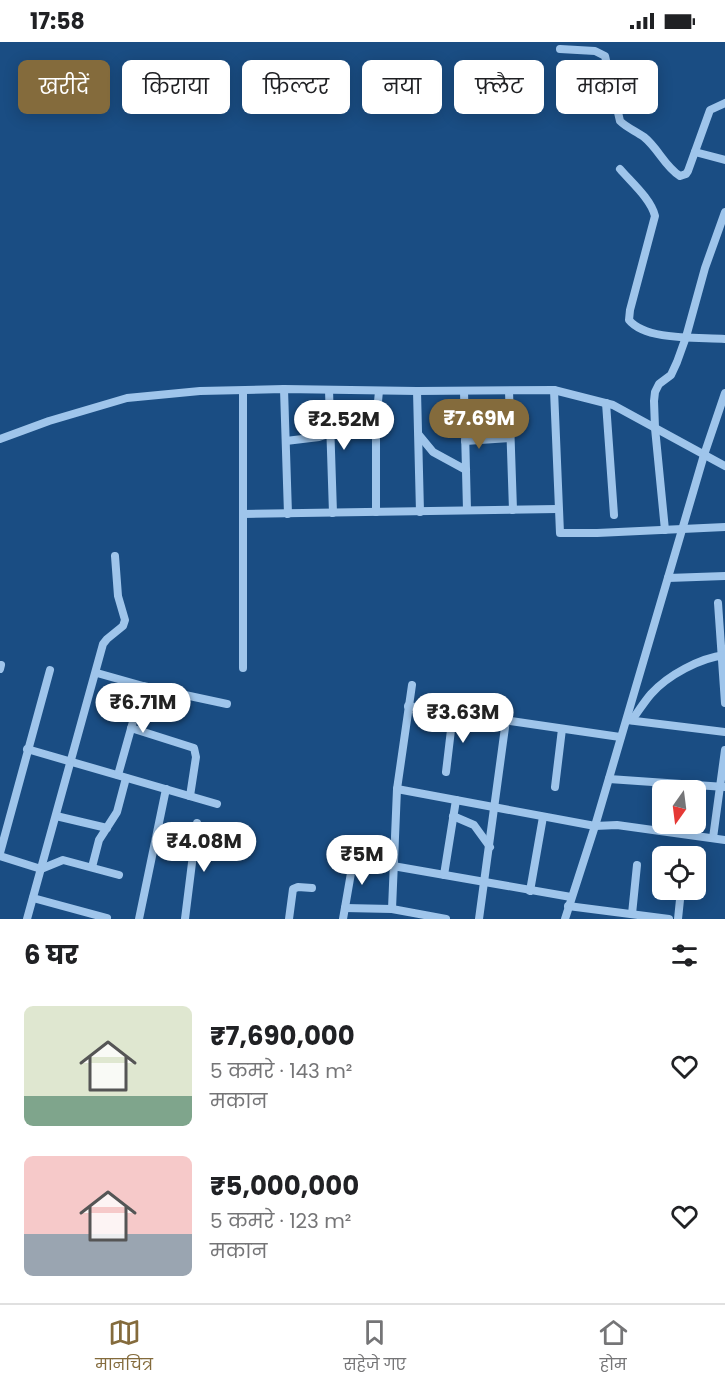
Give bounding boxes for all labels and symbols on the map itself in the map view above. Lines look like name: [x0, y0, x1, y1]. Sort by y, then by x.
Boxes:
pin: ₹7.69M: [430, 399, 528, 450]
pin: ₹2.52M: [295, 400, 393, 451]
pin: ₹6.71M: [94, 683, 192, 734]
pin: ₹3.63M: [414, 693, 512, 744]
north arrow: [652, 780, 706, 834]
pin: ₹4.08M: [155, 822, 253, 873]
pin: ₹5M: [333, 835, 391, 886]

